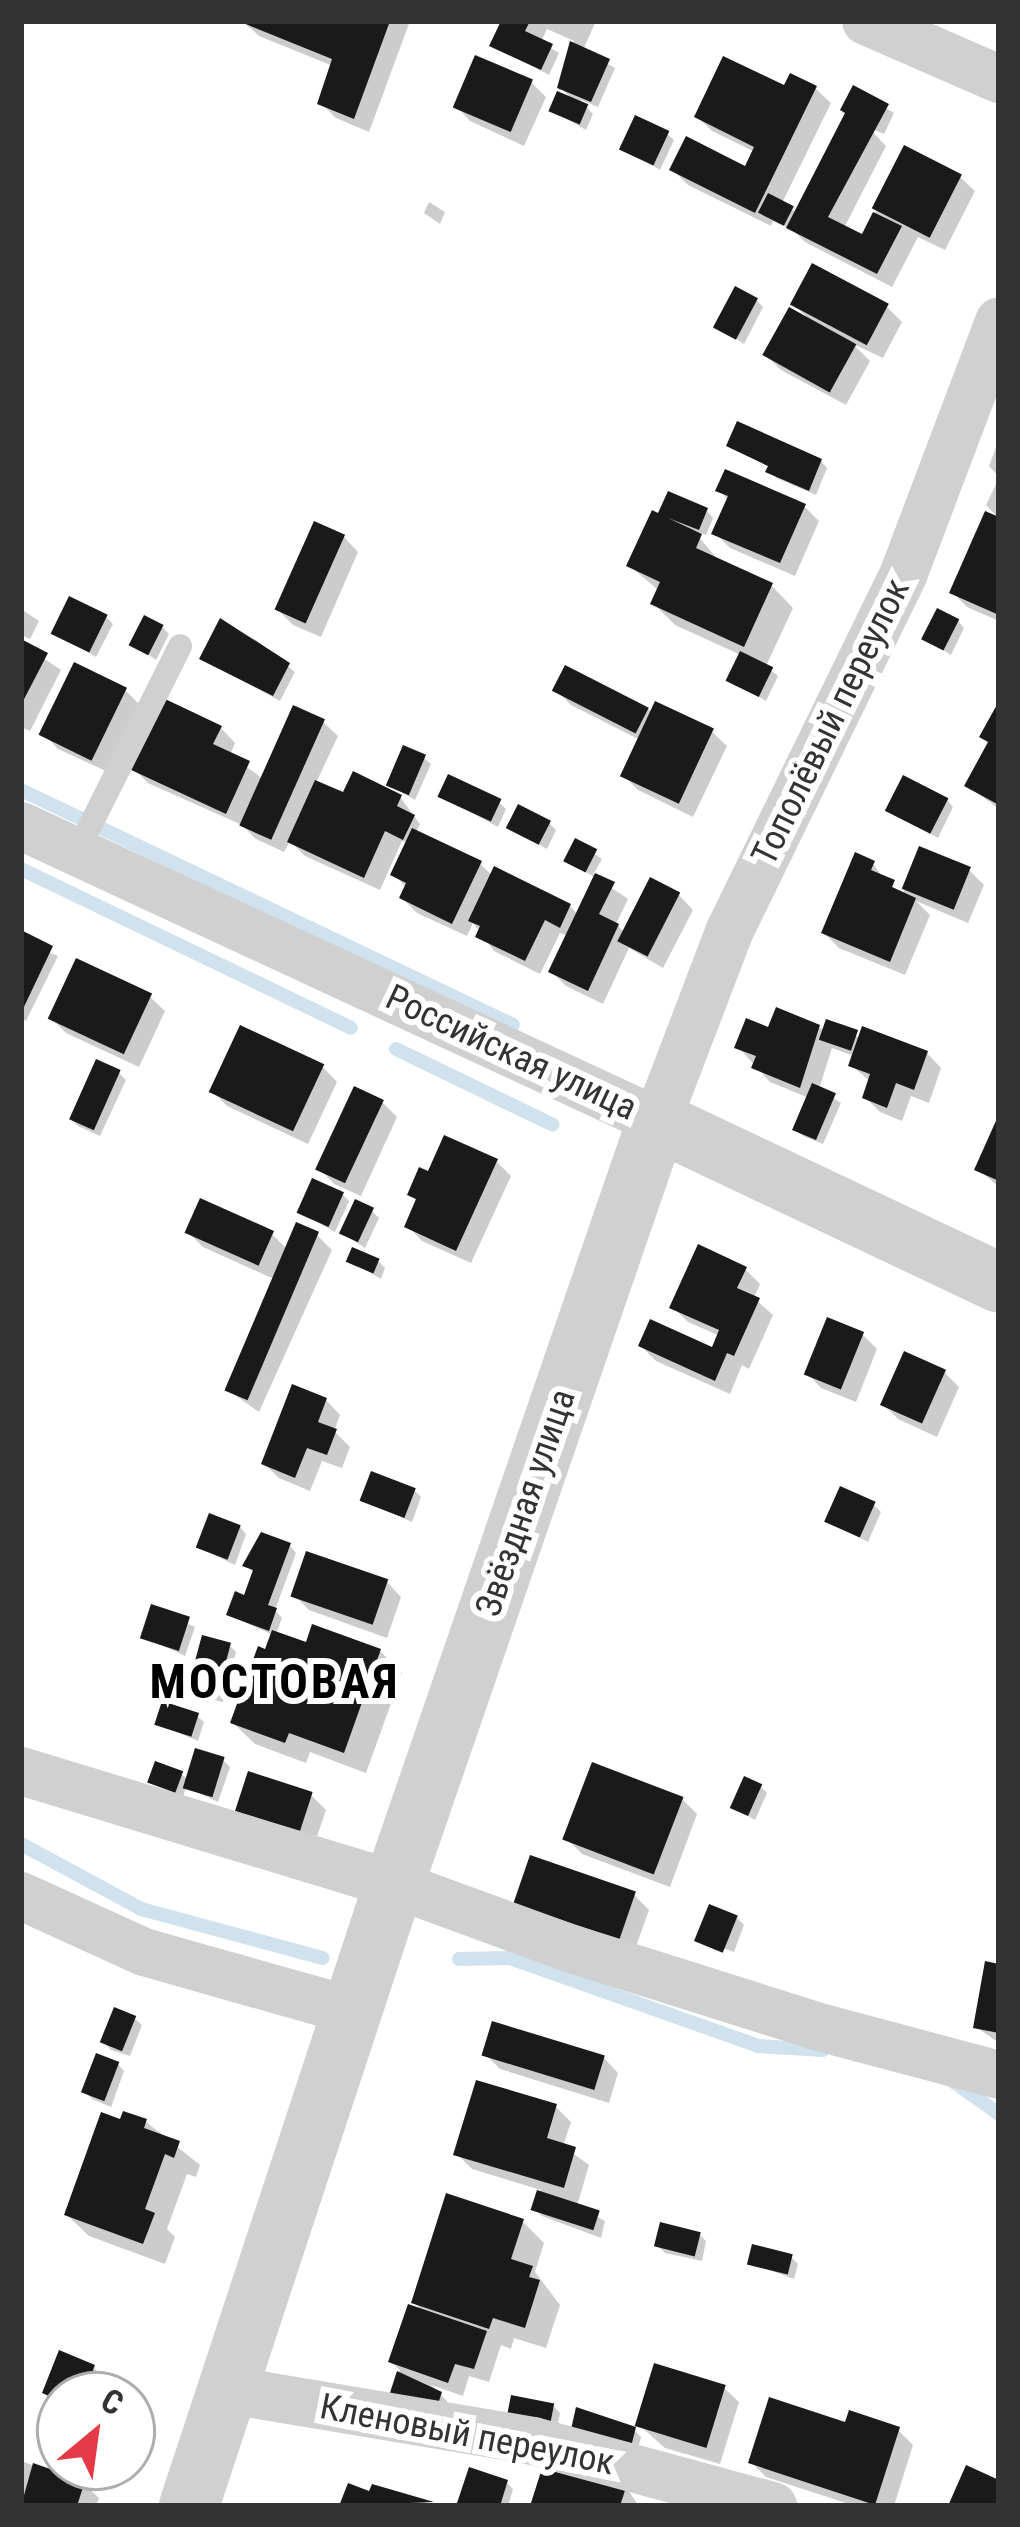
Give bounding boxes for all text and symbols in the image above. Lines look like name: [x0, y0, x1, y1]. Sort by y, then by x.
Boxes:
street label: Тополёвый переулок: [743, 572, 919, 872]
street label: Российская улица: [379, 976, 643, 1130]
street label: Звёздная улица: [467, 1384, 585, 1622]
district label: МОСТОВАЯ: [149, 1653, 401, 1711]
north arrow: [36, 2371, 156, 2491]
text: С: [95, 2380, 130, 2423]
street label: Кленовый переулок: [316, 2385, 618, 2485]

